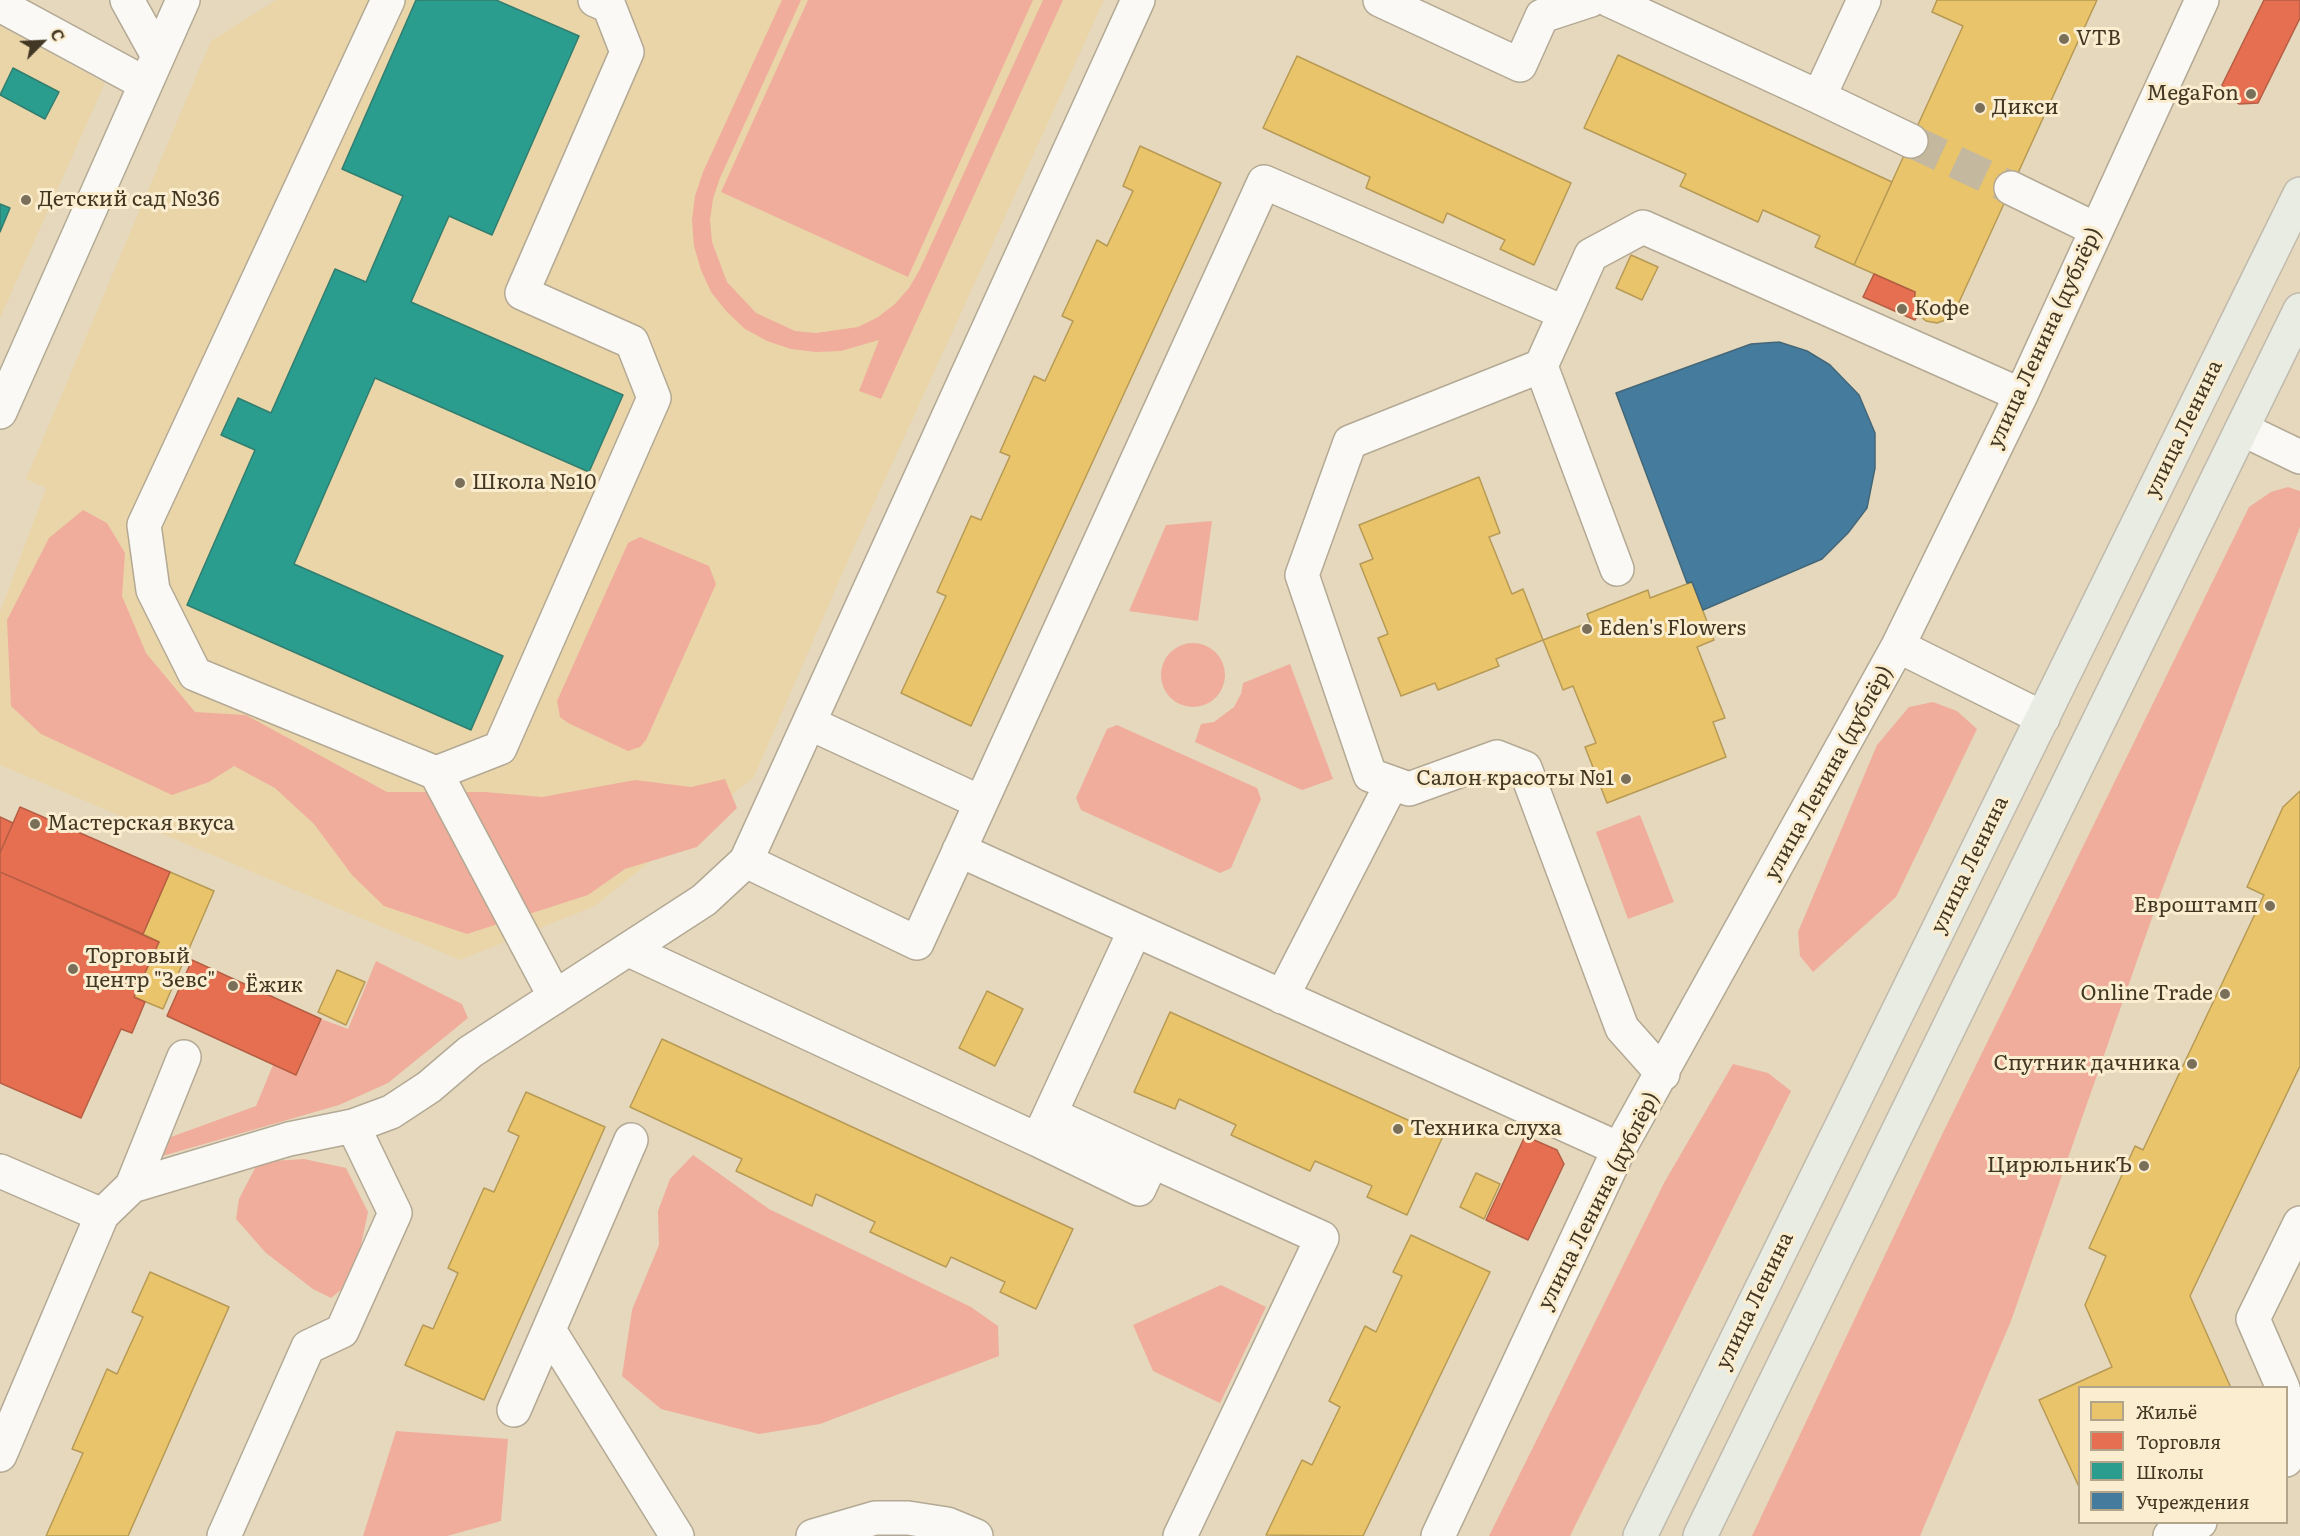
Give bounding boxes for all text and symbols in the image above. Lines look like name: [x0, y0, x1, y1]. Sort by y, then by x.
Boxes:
north arrow: [12, 12, 72, 72]
text: С: [45, 25, 72, 45]
place label: VTB: [2076, 26, 2121, 52]
marker: VTB: [2057, 32, 2071, 46]
place label: MegaFon: [2147, 81, 2239, 107]
marker: MegaFon: [2244, 87, 2258, 101]
place label: Дикси: [1992, 95, 2059, 121]
marker: Дикси: [1973, 101, 1987, 115]
place label: Детский сад №36: [38, 187, 220, 213]
marker: Детский сад №36: [19, 193, 33, 207]
street label: улица Ленина (дублёр): [1983, 223, 2107, 453]
place label: Кофе: [1914, 296, 1969, 322]
marker: Кофе: [1895, 302, 1909, 316]
street label: улица Ленина: [2140, 356, 2228, 502]
place label: Школа №10: [472, 470, 596, 496]
marker: Школа №10: [453, 476, 467, 490]
place label: Eden's Flowers: [1599, 616, 1746, 642]
marker: Eden's Flowers: [1580, 622, 1594, 636]
street label: улица Ленина (дублёр): [1760, 661, 1898, 885]
place label: Салон красоты №1: [1416, 766, 1614, 792]
marker: Салон красоты №1: [1619, 772, 1633, 786]
street label: улица Ленина: [1926, 792, 2014, 938]
place label: Мастерская вкуса: [47, 811, 234, 837]
marker: Мастерская вкуса: [28, 817, 42, 831]
place label: Евроштамп: [2133, 893, 2258, 919]
marker: Евроштамп: [2263, 899, 2277, 913]
place label: Торговый центр "Зевс": [85, 944, 215, 994]
marker: Торговый центр "Зевс": [66, 962, 80, 976]
place label: Ёжик: [245, 973, 303, 999]
marker: Ёжик: [226, 979, 240, 993]
place label: Online Trade: [2081, 981, 2213, 1007]
marker: Online Trade: [2218, 987, 2232, 1001]
place label: Спутник дачника: [1993, 1051, 2180, 1077]
marker: Спутник дачника: [2185, 1057, 2199, 1071]
street label: улица Ленина (дублёр): [1533, 1088, 1665, 1314]
place label: Техника слуха: [1410, 1116, 1562, 1142]
marker: Техника слуха: [1391, 1122, 1405, 1136]
place label: ЦирюльникЪ: [1987, 1153, 2132, 1179]
marker: ЦирюльникЪ: [2137, 1159, 2151, 1173]
street label: улица Ленина: [1711, 1228, 1799, 1374]
legend: [2078, 1386, 2288, 1524]
text: Жильё: [2136, 1398, 2197, 1425]
text: Торговля: [2136, 1428, 2221, 1455]
text: Школы: [2136, 1458, 2204, 1485]
text: Учреждения: [2136, 1488, 2249, 1515]

